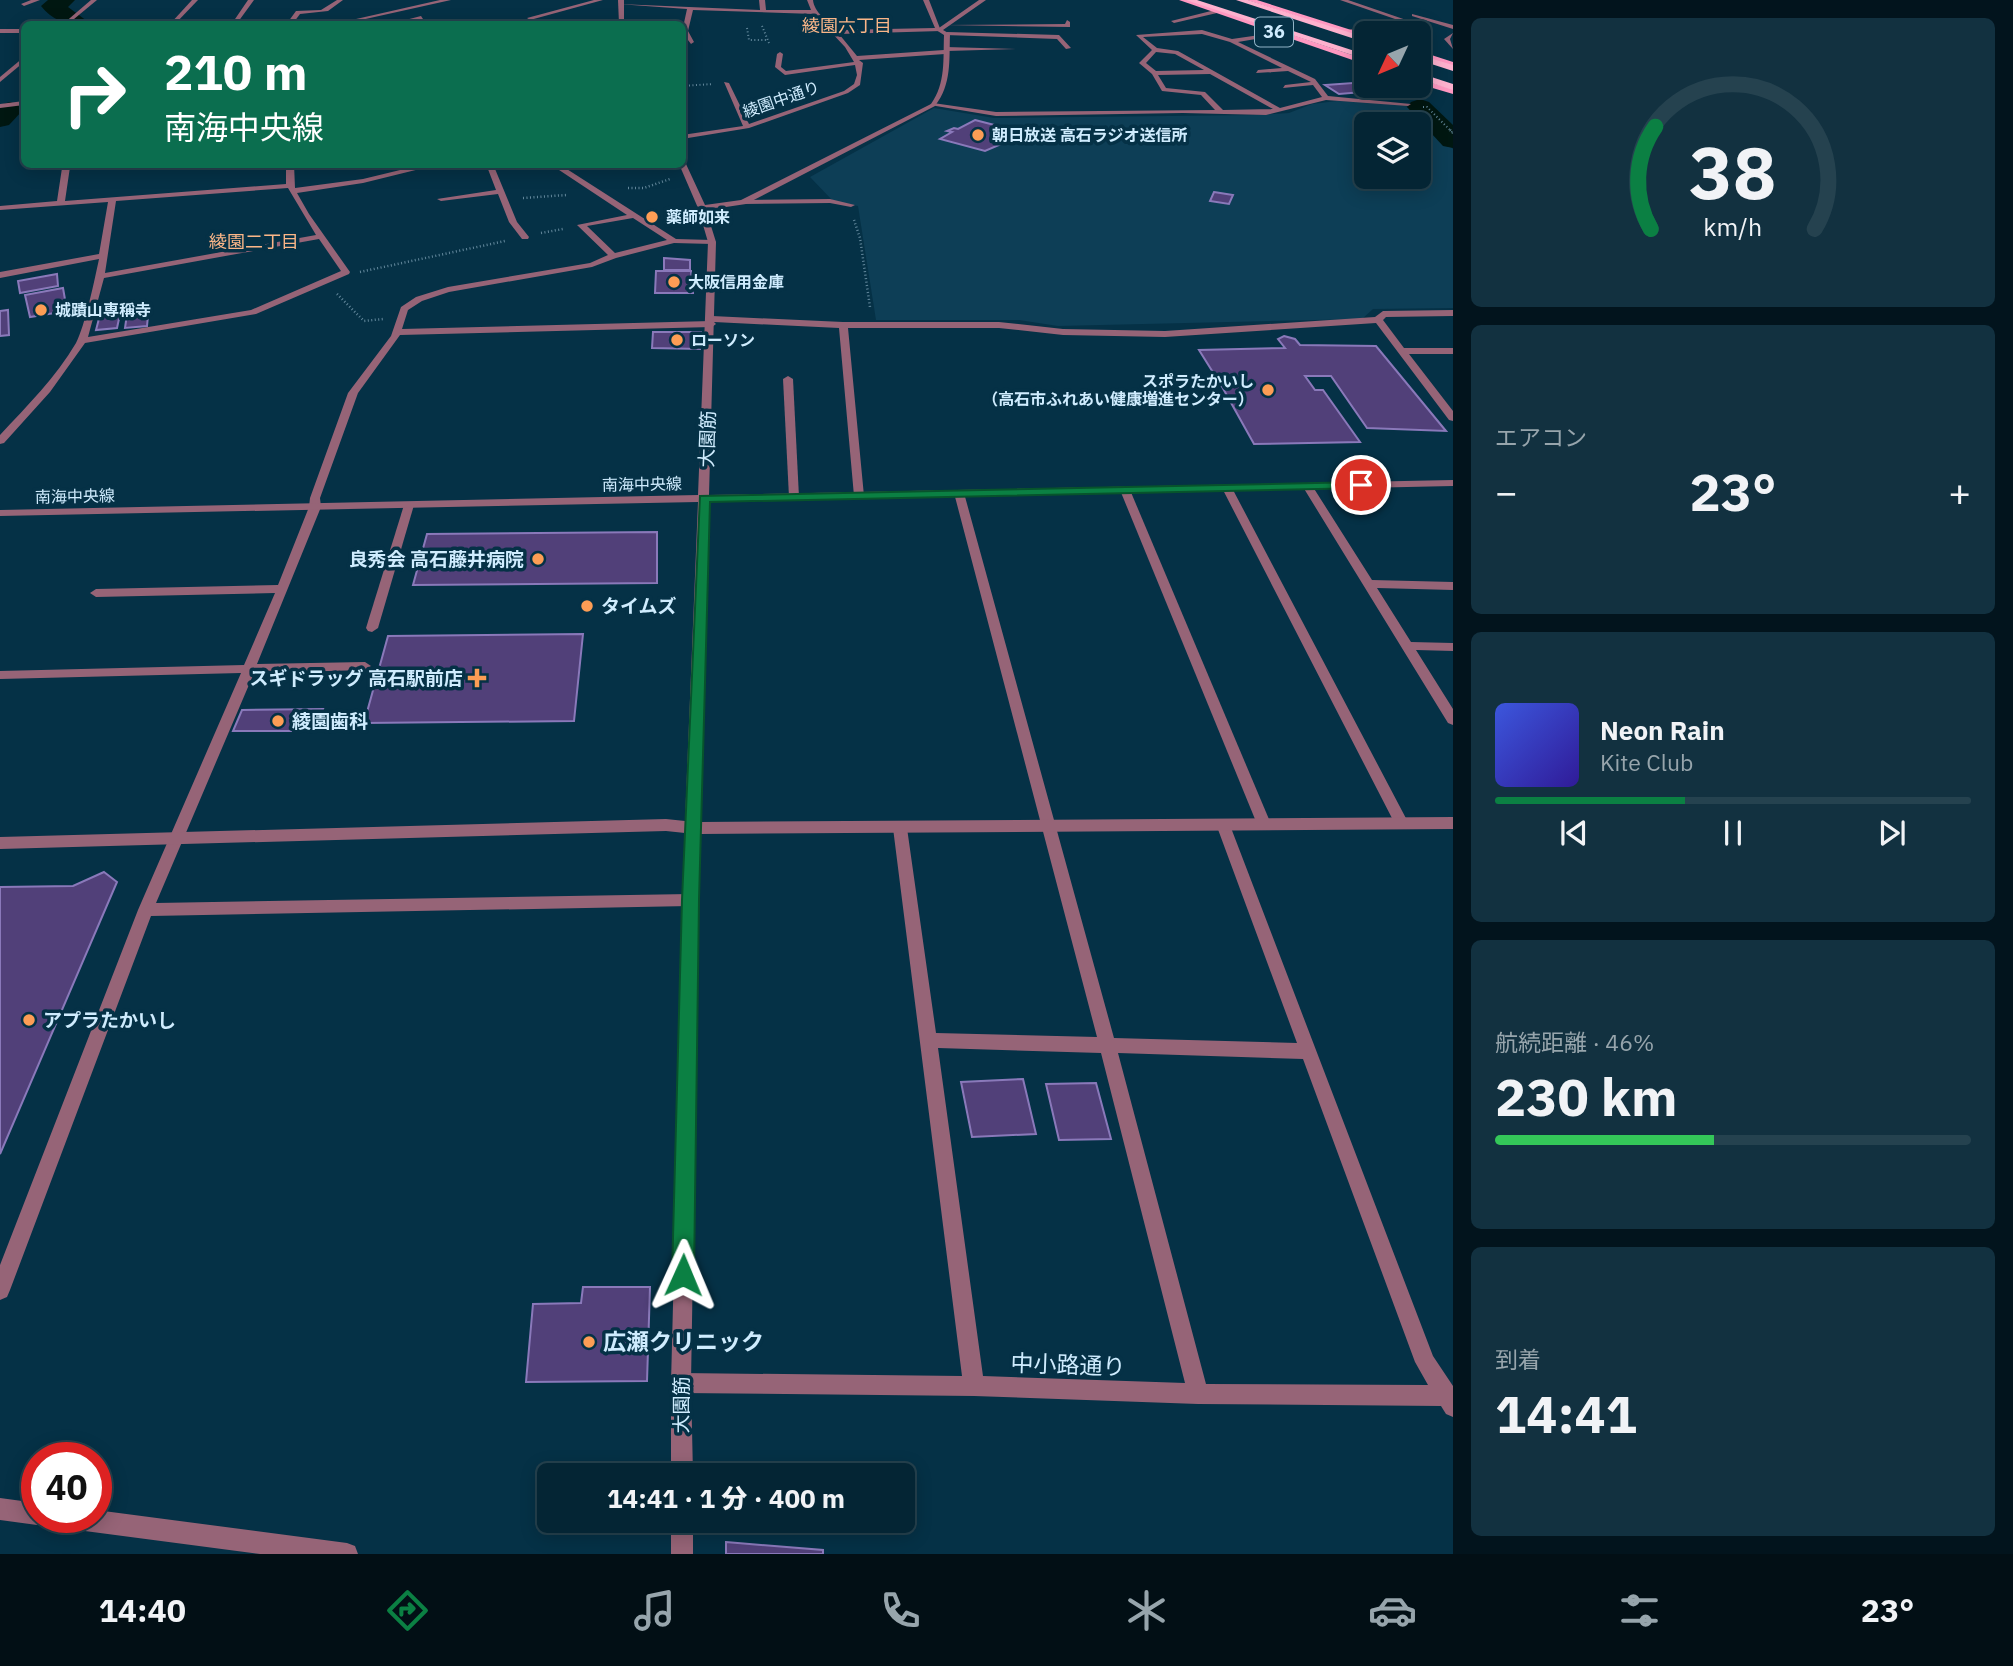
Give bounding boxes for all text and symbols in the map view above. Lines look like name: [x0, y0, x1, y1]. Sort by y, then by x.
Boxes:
district label: 綾園六丁目: [802, 14, 892, 37]
road number: 36: [1255, 17, 1293, 46]
north arrow: [1354, 21, 1432, 98]
map controls: [1354, 21, 1431, 189]
text: 210 m: [164, 40, 308, 103]
icon: right: [49, 49, 140, 140]
street label: 綾園中通り: [740, 77, 822, 121]
text: 南海中央線: [164, 106, 324, 148]
button: layers: [1354, 112, 1431, 189]
text: 38: [1689, 124, 1777, 219]
place label: 朝日放送 高石ラジオ送信所: [992, 125, 1187, 145]
marker: 朝日放送 高石ラジオ送信所: [970, 127, 986, 143]
place label: 薬師如来: [666, 207, 730, 227]
marker: 薬師如来: [644, 209, 660, 225]
text: km/h: [1704, 209, 1762, 242]
district label: 綾園二丁目: [209, 230, 299, 253]
place label: 大阪信用金庫: [688, 272, 784, 292]
marker: 大阪信用金庫: [666, 274, 682, 290]
place label: 城蹟山専稱寺: [55, 300, 151, 320]
marker: 城蹟山専稱寺: [33, 302, 49, 318]
place label: ローソン: [691, 330, 755, 350]
marker: ローソン: [669, 332, 685, 348]
place label: スポラたかいし （高石市ふれあい健康増進センター）: [982, 371, 1254, 409]
marker: スポラたかいし （高石市ふれあい健康増進センター）: [1260, 382, 1276, 398]
street label: 大園筋: [694, 410, 720, 468]
text: エアコン: [1495, 422, 1587, 452]
pin: [1331, 455, 1391, 515]
text: 23°: [1690, 458, 1776, 525]
icon: arrive: [1342, 466, 1380, 504]
text: −: [1495, 467, 1518, 516]
text: +: [1948, 467, 1971, 516]
street label: 南海中央線: [602, 473, 682, 495]
street label: 南海中央線: [35, 485, 115, 507]
place label: 良秀会 高石藤井病院: [349, 547, 524, 571]
marker: 良秀会 高石藤井病院: [530, 551, 546, 567]
place label: タイムズ: [601, 594, 677, 618]
marker: タイムズ: [579, 598, 595, 614]
place label: スギドラッグ 高石駅前店: [250, 666, 463, 690]
marker: スギドラッグ 高石駅前店: [469, 670, 485, 686]
place label: 綾園歯科: [292, 709, 368, 733]
marker: 綾園歯科: [270, 713, 286, 729]
text: Neon Rain: [1600, 713, 1725, 747]
text: Kite Club: [1600, 747, 1693, 777]
icon: previous: [1555, 814, 1593, 852]
icon: pause: [1714, 814, 1752, 852]
icon: next: [1873, 814, 1911, 852]
place label: アプラたかいし: [43, 1008, 176, 1032]
marker: アプラたかいし: [21, 1012, 37, 1028]
text: 航続距離 · 46%: [1495, 1027, 1654, 1057]
text: 230 km: [1495, 1063, 1677, 1130]
position arrow: [646, 1238, 720, 1312]
place label: 広瀬クリニック: [603, 1326, 764, 1356]
marker: 広瀬クリニック: [581, 1334, 597, 1350]
text: 到着: [1495, 1344, 1541, 1374]
street label: 中小路通り: [1010, 1347, 1126, 1381]
street label: 大園筋: [669, 1376, 693, 1434]
text: 14:41: [1495, 1380, 1637, 1447]
speed limit sign: 40: [21, 1442, 112, 1533]
text: 14:41 · 1 分 · 400 m: [607, 1481, 845, 1515]
icon: directions: [383, 1586, 432, 1635]
icon: music: [630, 1586, 679, 1635]
icon: phone: [876, 1586, 925, 1635]
icon: climate: [1122, 1586, 1171, 1635]
icon: car: [1368, 1586, 1417, 1635]
icon: filters: [1615, 1586, 1664, 1635]
text: 14:40: [99, 1589, 186, 1631]
text: 23°: [1861, 1589, 1914, 1631]

